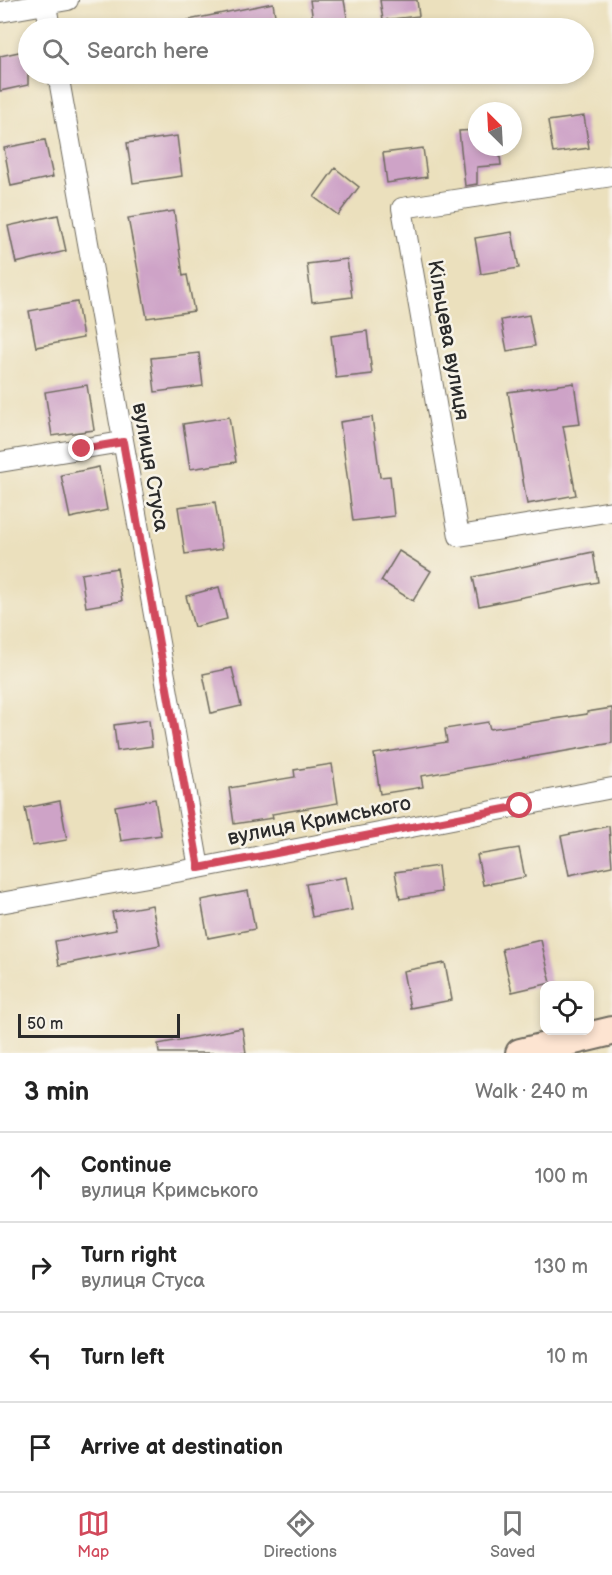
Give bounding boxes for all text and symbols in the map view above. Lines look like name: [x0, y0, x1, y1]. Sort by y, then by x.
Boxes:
search box: [18, 18, 594, 84]
icon: search: [39, 35, 72, 68]
text: Search here: [87, 38, 209, 65]
north arrow: [468, 102, 522, 156]
street label: Кільцева вулиця: [422, 258, 475, 422]
street label: вулиця Стуса: [127, 401, 174, 534]
route end: [68, 435, 94, 461]
street label: вулиця Кримського: [225, 790, 413, 851]
route start: [506, 792, 532, 818]
map controls: [540, 981, 594, 1035]
button: locate: [540, 981, 594, 1035]
scale bar: [18, 1011, 180, 1038]
text: 50 m: [27, 1015, 63, 1034]
text: 3 min: [24, 1077, 89, 1108]
text: Walk · 240 m: [475, 1080, 588, 1104]
text: Continue: [81, 1152, 171, 1179]
icon: ahead: [24, 1161, 57, 1194]
text: 100 m: [535, 1165, 588, 1189]
text: вулиця Кримського: [81, 1179, 258, 1203]
text: Turn right: [81, 1242, 177, 1269]
icon: right: [24, 1251, 57, 1284]
text: 130 m: [534, 1255, 588, 1279]
text: вулиця Стуса: [81, 1269, 205, 1293]
icon: left: [24, 1341, 57, 1374]
text: Turn left: [81, 1344, 165, 1371]
text: 10 m: [547, 1345, 588, 1369]
icon: arrive: [24, 1431, 57, 1464]
text: Arrive at destination: [81, 1434, 283, 1461]
tab: Map: [77, 1507, 110, 1562]
tab: Directions: [263, 1507, 337, 1562]
tab: Saved: [490, 1507, 535, 1562]

